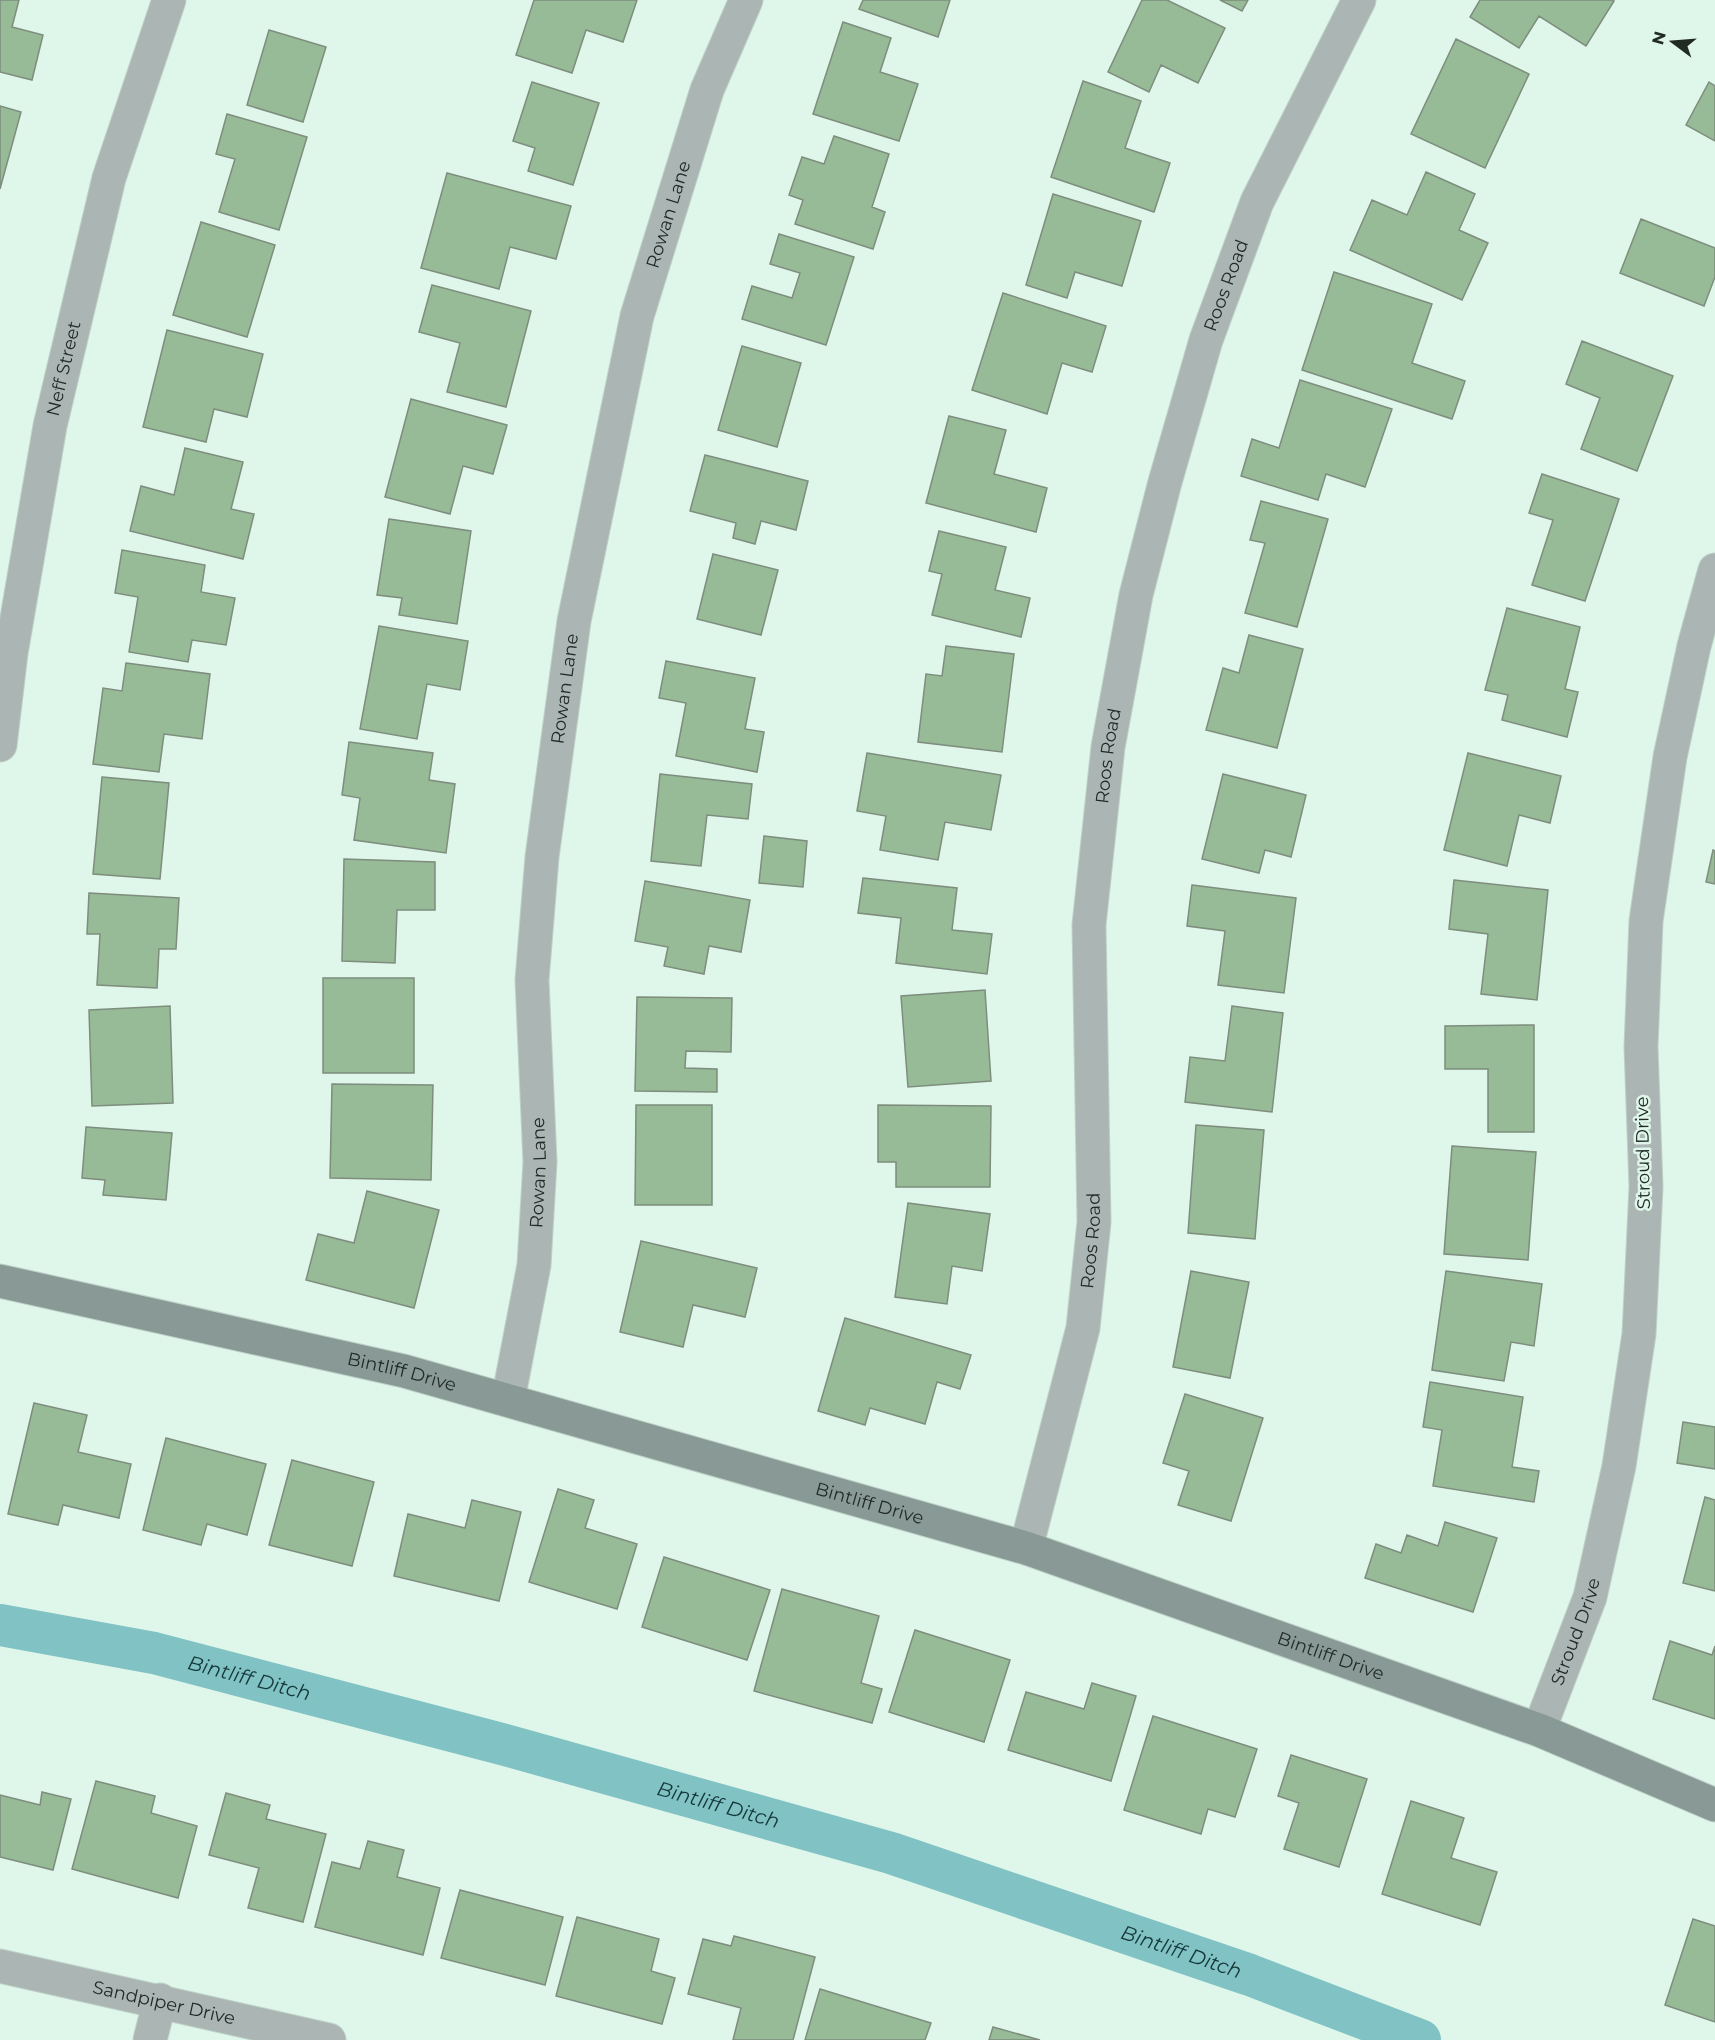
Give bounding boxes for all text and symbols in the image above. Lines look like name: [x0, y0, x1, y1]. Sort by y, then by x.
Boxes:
north arrow: [1643, 12, 1703, 72]
text: N: [1648, 29, 1670, 47]
street label: Rowan Lane: [641, 158, 695, 271]
street label: Roos Road: [1199, 237, 1253, 334]
street label: Neff Street: [42, 319, 86, 418]
street label: Rowan Lane: [546, 632, 583, 745]
street label: Roos Road: [1091, 706, 1126, 805]
street label: Stroud Drive: [1631, 1096, 1655, 1210]
street label: Rowan Lane: [525, 1116, 551, 1229]
street label: Roos Road: [1076, 1193, 1105, 1290]
street label: Bintliff Drive: [345, 1348, 459, 1396]
street label: Bintliff Drive: [813, 1478, 926, 1529]
street label: Stroud Drive: [1546, 1576, 1605, 1689]
street label: Bintliff Drive: [1274, 1627, 1387, 1685]
water label: Bintliff Ditch: [185, 1650, 313, 1706]
water label: Bintliff Ditch: [654, 1776, 782, 1833]
water label: Bintliff Ditch: [1118, 1920, 1245, 1983]
street label: Sandpiper Drive: [91, 1976, 237, 2030]

